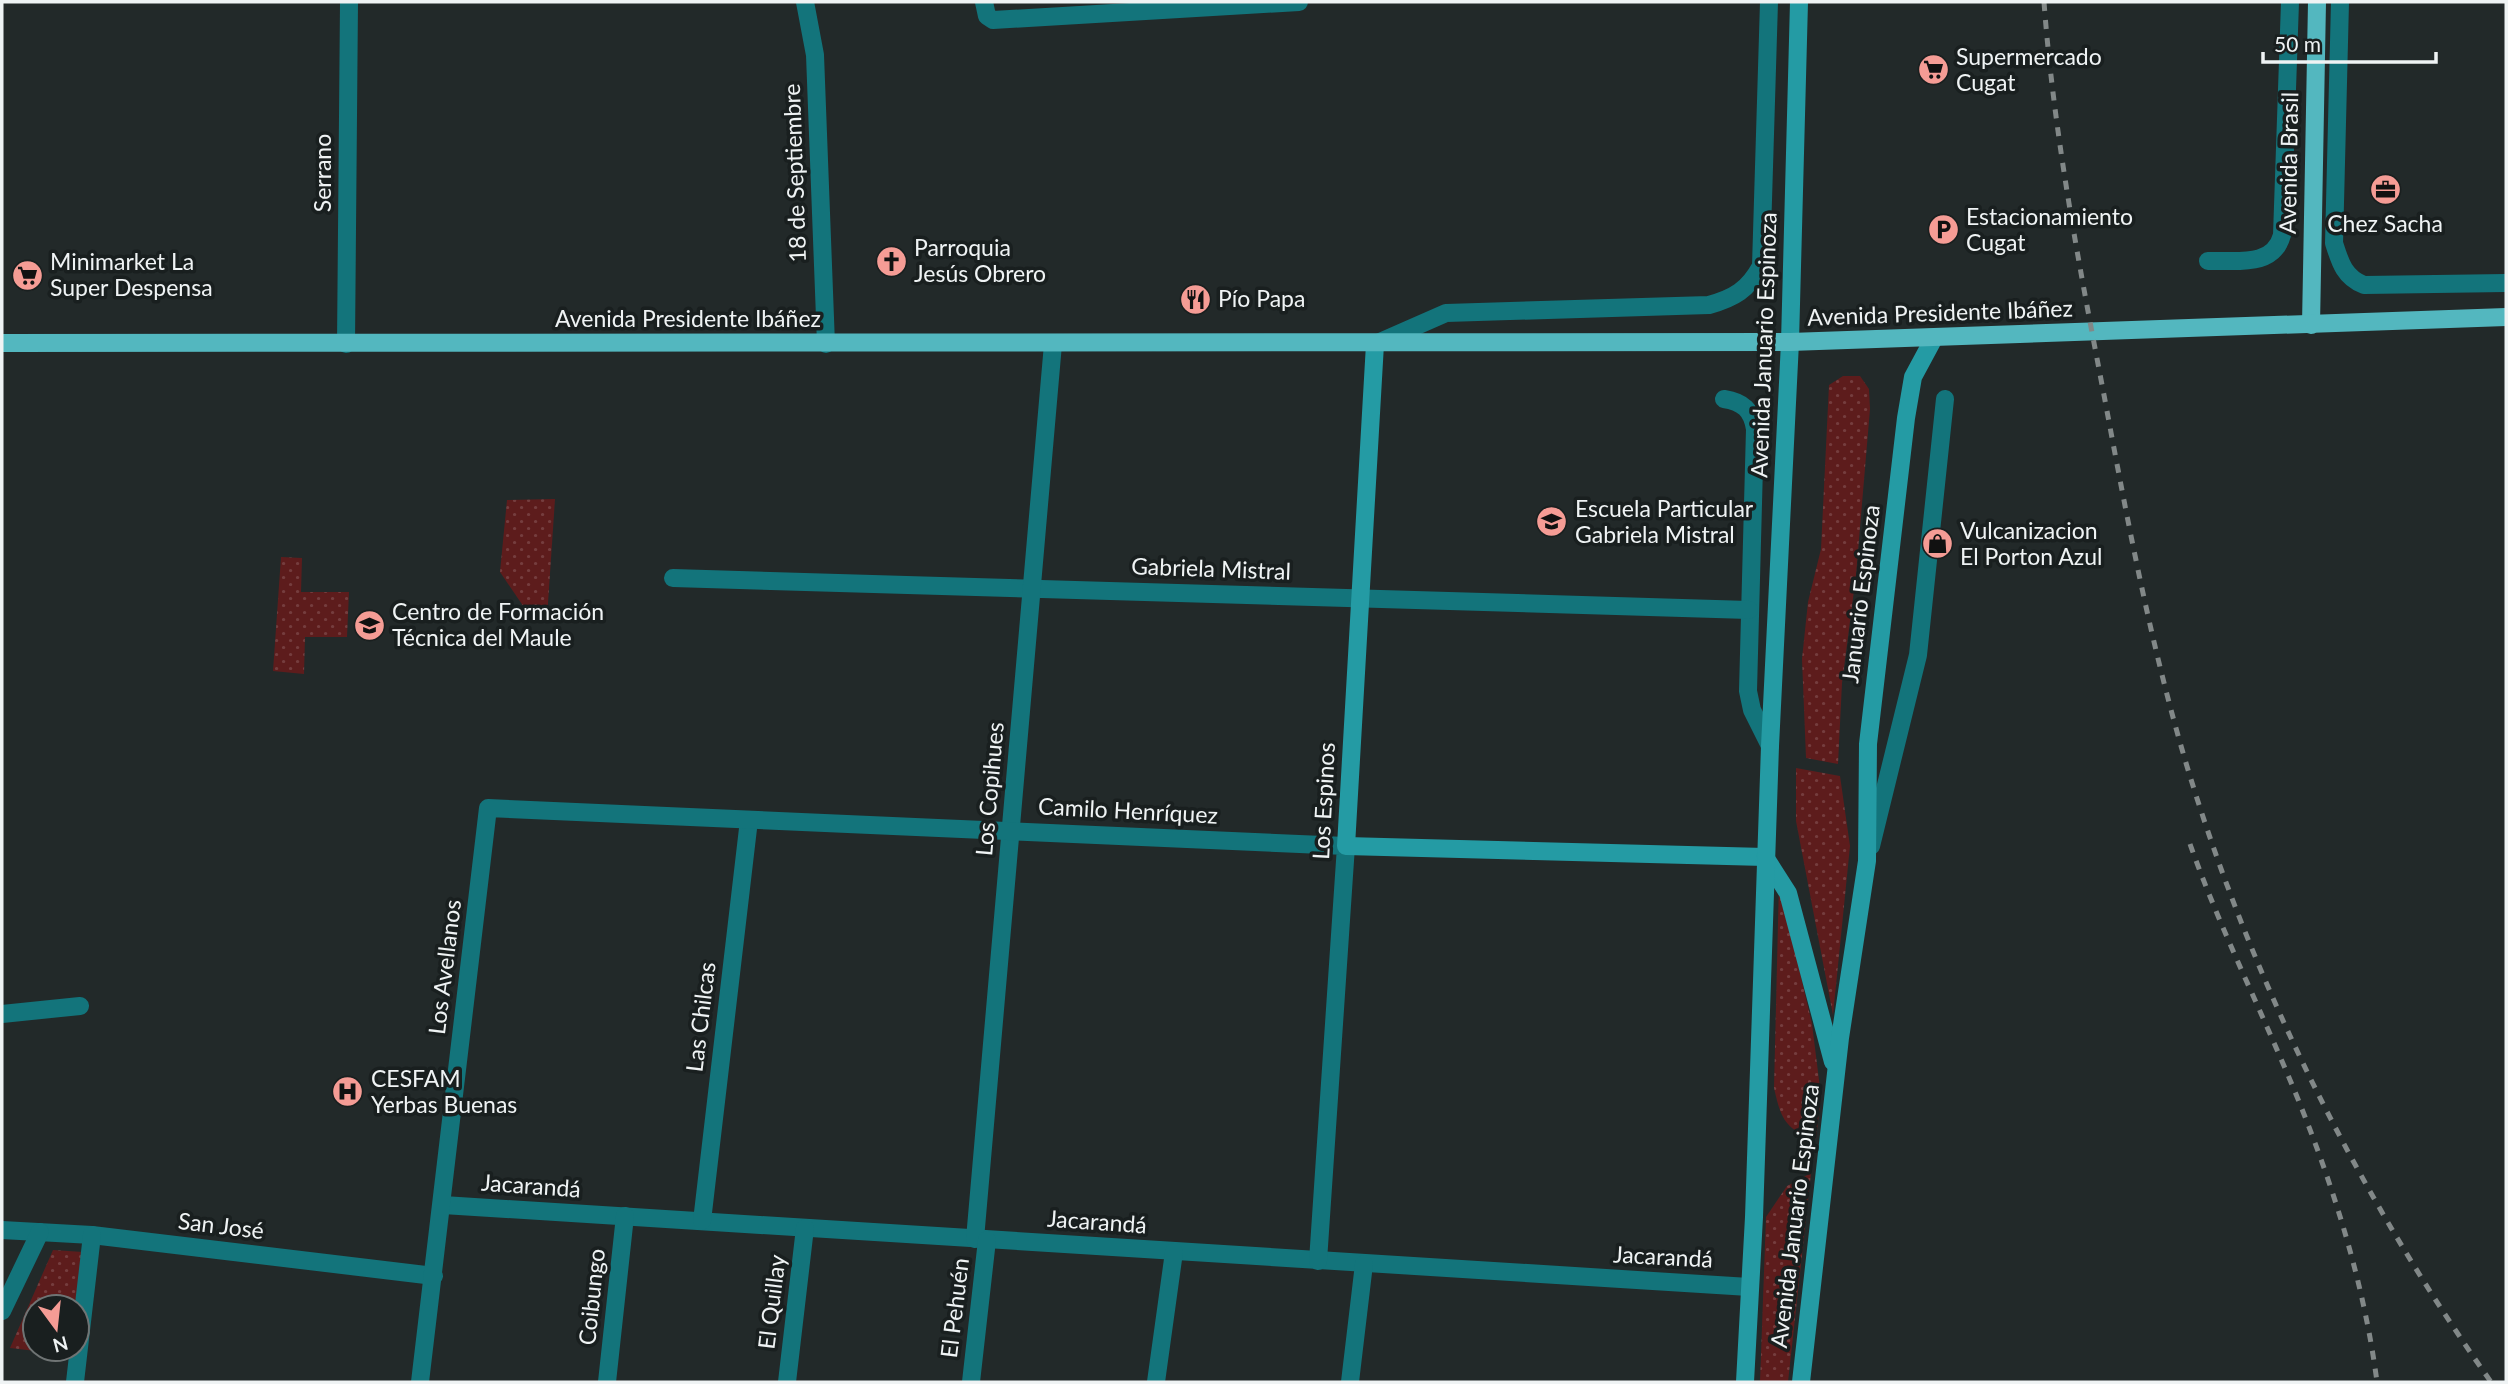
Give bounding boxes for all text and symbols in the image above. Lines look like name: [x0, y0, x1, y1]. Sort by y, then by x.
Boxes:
scale bar: [2263, 21, 2436, 65]
text: 50 m: [2274, 31, 2321, 56]
place label: Supermercado Cugat: [1956, 42, 2102, 96]
supermarket icon: Supermercado Cugat: [1916, 53, 1950, 87]
street label: 18 de Septiembre: [777, 83, 811, 263]
street label: Avenida Brasil: [2273, 92, 2303, 234]
street label: Serrano: [308, 134, 336, 212]
office icon: Chez Sacha: [2368, 173, 2402, 207]
place label: Estacionamiento Cugat: [1966, 202, 2133, 256]
place label: Chez Sacha: [2327, 209, 2443, 237]
street label: Avenida Januario Espinoza: [1744, 212, 1782, 478]
parking icon: Estacionamiento Cugat: [1926, 213, 1960, 247]
place label: Parroquia Jesús Obrero: [914, 233, 1046, 287]
church icon: Parroquia Jesús Obrero: [874, 244, 908, 278]
place label: Minimarket La Super Despensa: [50, 247, 213, 301]
supermarket icon: Minimarket La Super Despensa: [10, 258, 44, 292]
restaurant icon: Pío Papa: [1178, 282, 1212, 316]
place label: Pío Papa: [1218, 284, 1305, 312]
street label: Avenida Presidente Ibáñez: [1807, 293, 2073, 331]
street label: Avenida Presidente Ibáñez: [555, 304, 821, 332]
place label: Escuela Particular Gabriela Mistral: [1575, 494, 1754, 548]
street label: Januario Espinoza: [1835, 503, 1885, 685]
school or university icon: Escuela Particular Gabriela Mistral: [1535, 505, 1569, 539]
place label: Vulcanizacion El Porton Azul: [1960, 516, 2103, 570]
shop icon: Vulcanizacion El Porton Azul: [1920, 527, 1954, 561]
street label: Gabriela Mistral: [1131, 551, 1291, 585]
place label: Centro de Formación Técnica del Maule: [392, 597, 604, 651]
school or university icon: Centro de Formación Técnica del Maule: [352, 608, 386, 642]
street label: Los Copihues: [969, 721, 1009, 857]
street label: Los Espinos: [1306, 742, 1340, 860]
street label: Camilo Henríquez: [1037, 791, 1219, 829]
street label: Los Avellanos: [422, 898, 466, 1036]
street label: Las Chilcas: [679, 960, 721, 1073]
place label: CESFAM Yerbas Buenas: [371, 1064, 517, 1118]
hospital icon: CESFAM Yerbas Buenas: [331, 1075, 365, 1109]
street label: Avenida Januario Espinoza: [1764, 1082, 1824, 1349]
street label: Jacarandá: [480, 1168, 582, 1202]
street label: Jacarandá: [1046, 1204, 1148, 1238]
street label: San José: [177, 1206, 266, 1244]
street label: Jacarandá: [1612, 1239, 1714, 1273]
street label: Coibungo: [572, 1247, 610, 1347]
street label: El Quillay: [751, 1253, 791, 1351]
street label: El Pehuén: [934, 1256, 974, 1359]
north arrow: [21, 1293, 91, 1363]
text: N: [50, 1332, 71, 1358]

